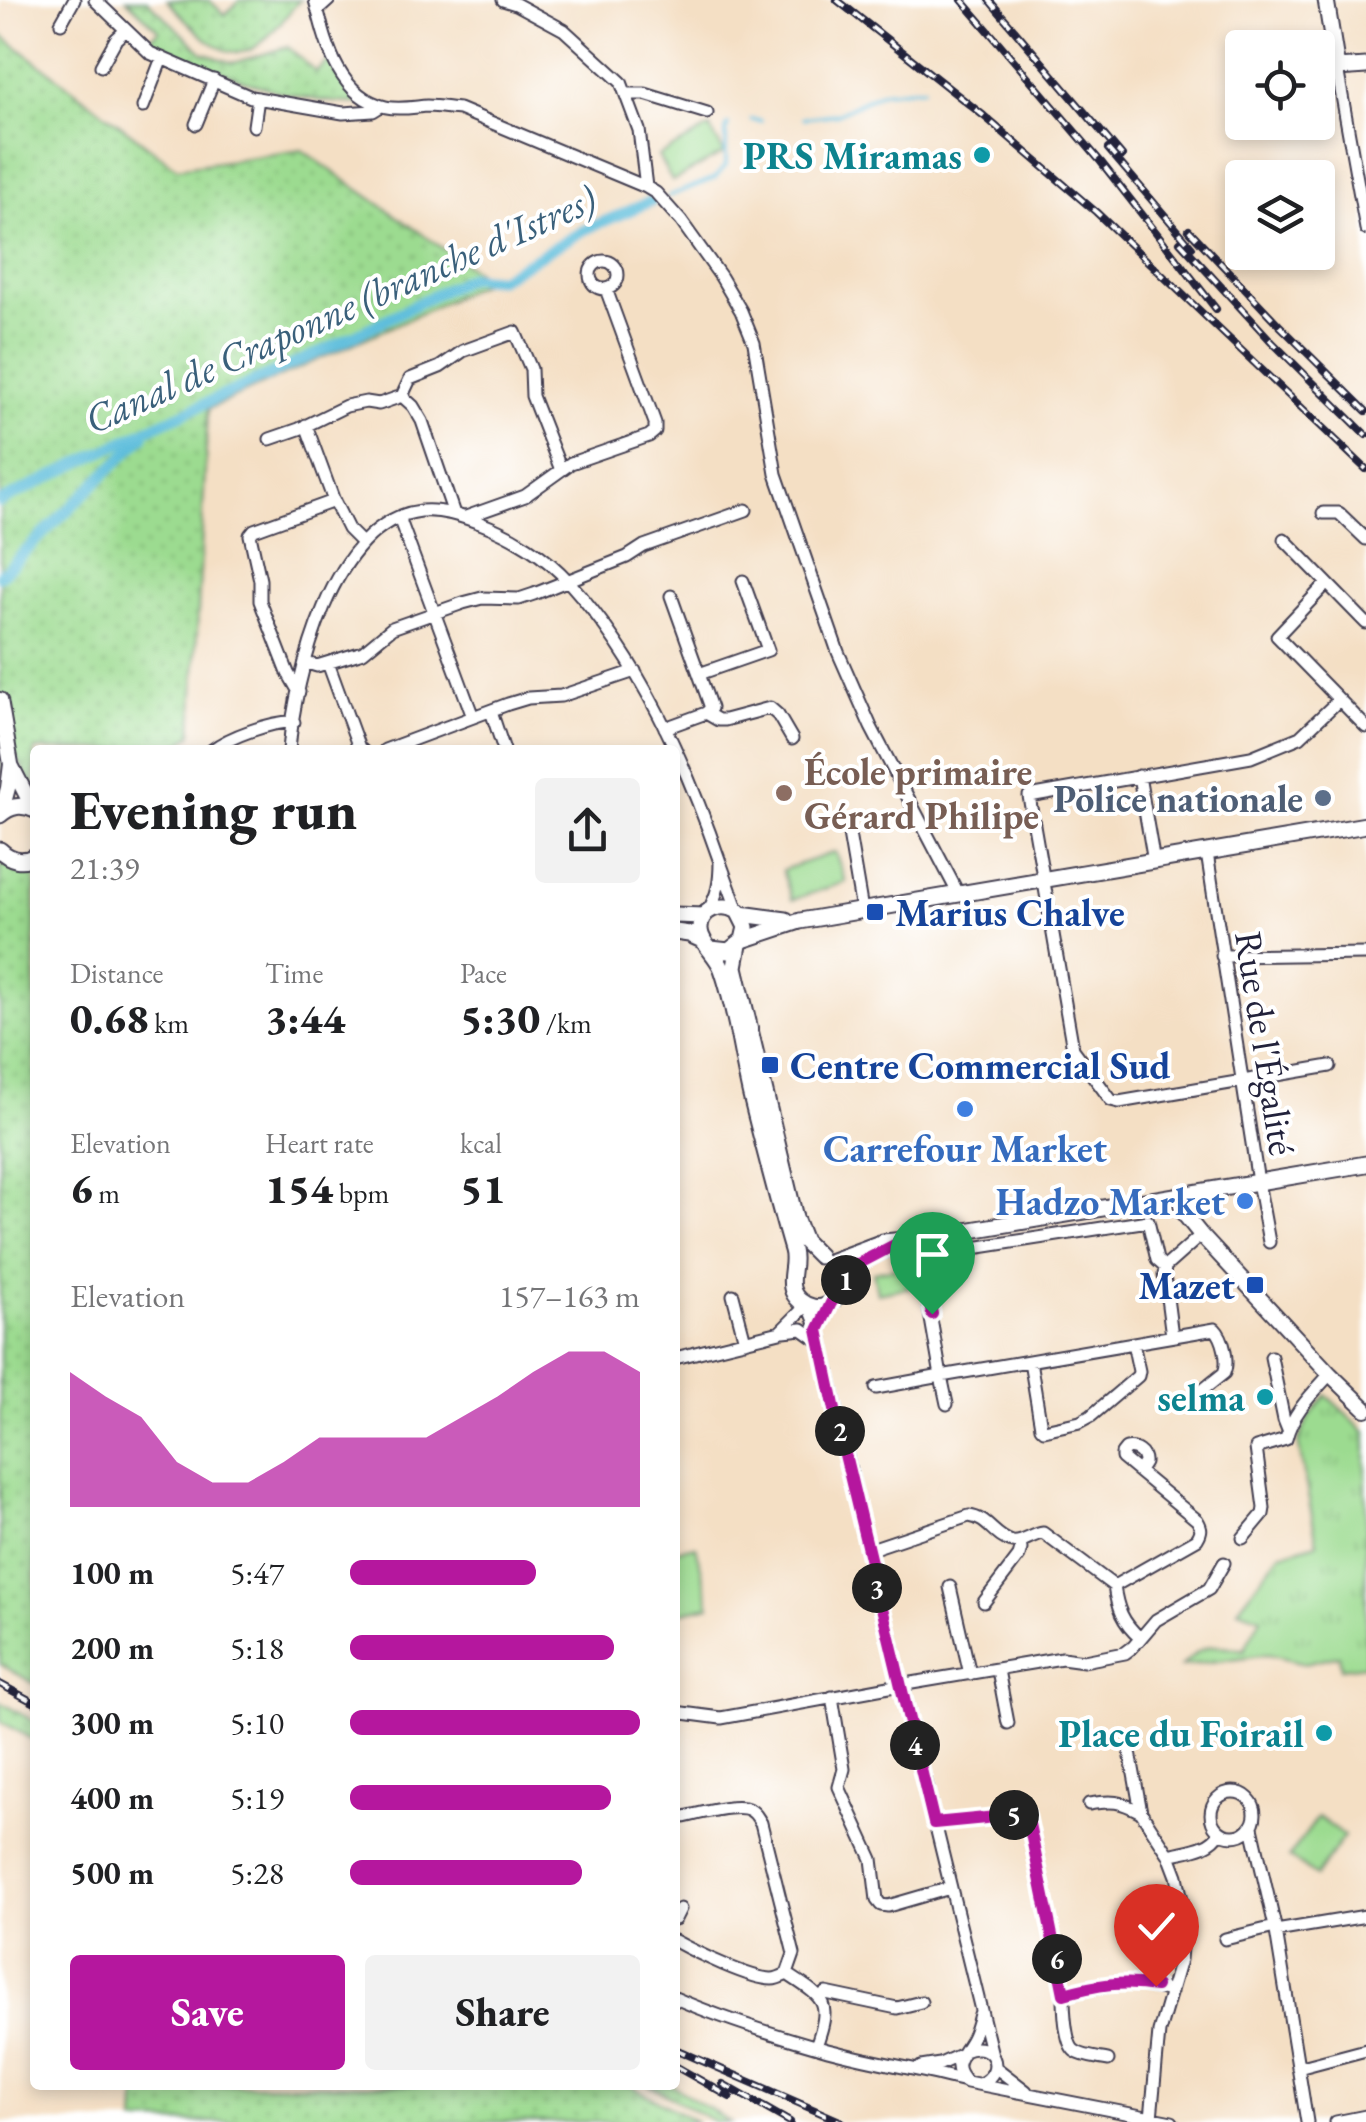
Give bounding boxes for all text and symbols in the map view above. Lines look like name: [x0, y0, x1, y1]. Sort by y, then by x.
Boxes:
map controls: [1225, 30, 1335, 270]
button: locate: [1225, 30, 1335, 140]
place label: PRS Miramas: [743, 131, 962, 180]
marker: PRS Miramas: [971, 144, 993, 166]
button: layers: [1225, 160, 1335, 270]
water label: Canal de Craponne (branche d'Istres): [76, 172, 604, 445]
place label: École primaire Gérard Philipe: [804, 747, 1039, 840]
text: Evening run: [70, 774, 357, 845]
place label: Police nationale: [1053, 774, 1303, 823]
button: share: [535, 778, 640, 883]
marker: École primaire Gérard Philipe: [773, 782, 795, 804]
marker: Police nationale: [1312, 787, 1334, 809]
text: 21:39: [70, 847, 139, 889]
place label: Marius Chalve: [895, 888, 1125, 937]
marker: Marius Chalve: [864, 901, 886, 923]
street label: Rue de l'Égalité: [1224, 927, 1308, 1159]
text: Distance: [70, 955, 164, 991]
text: Time: [265, 955, 323, 991]
text: Pace: [460, 955, 507, 991]
text: 0.68: [70, 991, 149, 1046]
text: 3:44: [265, 991, 345, 1046]
text: 5:30: [460, 991, 540, 1046]
text: km: [149, 1005, 189, 1041]
text: /km: [540, 1005, 592, 1041]
place label: Centre Commercial Sud: [790, 1041, 1171, 1090]
marker: Centre Commercial Sud: [759, 1054, 781, 1076]
marker: Carrefour Market: [954, 1098, 976, 1120]
place label: Carrefour Market: [823, 1124, 1107, 1173]
text: Elevation: [70, 1125, 171, 1161]
text: Heart rate: [265, 1125, 374, 1161]
text: kcal: [460, 1125, 502, 1161]
text: 6: [70, 1161, 93, 1216]
text: 154: [265, 1161, 333, 1216]
text: 51: [460, 1161, 505, 1216]
text: m: [93, 1175, 120, 1211]
text: bpm: [333, 1175, 389, 1211]
place label: Hadzo Market: [996, 1177, 1225, 1226]
marker: Hadzo Market: [1234, 1190, 1256, 1212]
pin: [890, 1212, 975, 1315]
icon: arrive: [905, 1227, 960, 1282]
pin: 1: [821, 1255, 871, 1305]
place label: Mazet: [1138, 1261, 1235, 1310]
text: 1: [839, 1262, 853, 1298]
marker: Mazet: [1244, 1274, 1266, 1296]
text: Elevation: [70, 1275, 185, 1317]
text: 157–163 m: [499, 1275, 640, 1317]
place label: selma: [1157, 1373, 1245, 1422]
marker: selma: [1254, 1386, 1276, 1408]
pin: 2: [815, 1406, 865, 1456]
text: 2: [833, 1413, 847, 1449]
text: 100 m: [70, 1552, 154, 1594]
text: 5:47: [230, 1552, 284, 1594]
pin: 3: [852, 1563, 902, 1613]
text: 3: [870, 1570, 884, 1606]
text: 200 m: [70, 1627, 154, 1669]
text: 5:18: [230, 1627, 284, 1669]
text: 300 m: [70, 1702, 154, 1744]
text: 5:10: [230, 1702, 284, 1744]
place label: Place du Foirail: [1058, 1709, 1304, 1758]
pin: 4: [890, 1720, 940, 1770]
marker: Place du Foirail: [1313, 1722, 1335, 1744]
text: 4: [908, 1727, 922, 1763]
text: 400 m: [70, 1777, 154, 1819]
text: 5:19: [230, 1777, 284, 1819]
pin: 5: [989, 1790, 1039, 1840]
text: 5: [1007, 1797, 1021, 1833]
text: 500 m: [70, 1852, 154, 1894]
text: 5:28: [230, 1852, 284, 1894]
pin: [1114, 1884, 1199, 1987]
icon: check: [1129, 1899, 1184, 1954]
pin: 6: [1032, 1934, 1082, 1984]
text: 6: [1050, 1941, 1064, 1977]
button: Save: [70, 1955, 345, 2070]
button: Share: [365, 1955, 640, 2070]

